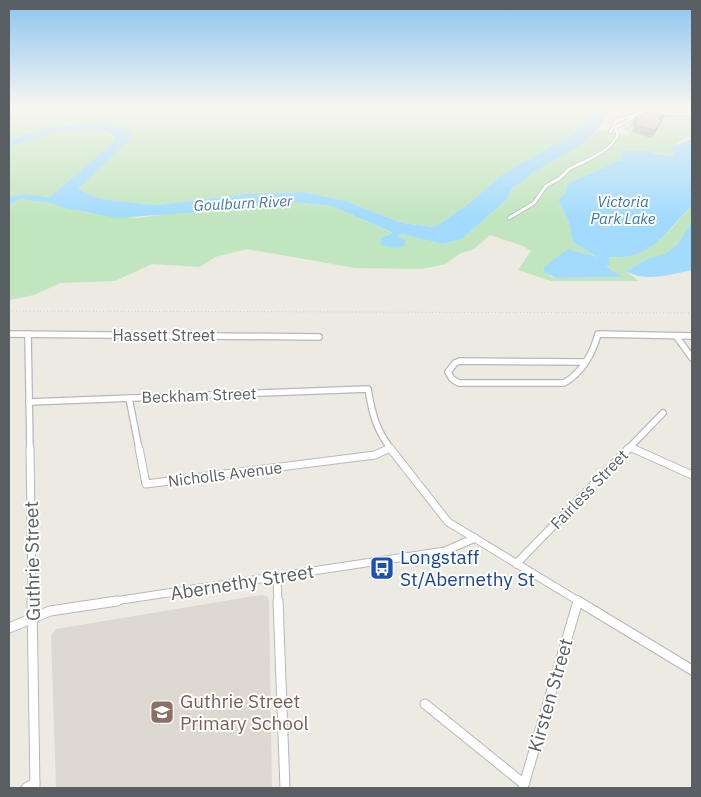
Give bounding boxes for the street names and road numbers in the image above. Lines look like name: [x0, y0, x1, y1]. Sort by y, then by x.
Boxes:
street label: Hassett Street: [113, 325, 215, 345]
street label: Beckham Street: [141, 383, 257, 407]
street label: Fairless Street: [546, 445, 632, 533]
street label: Nicholls Avenue: [167, 457, 284, 491]
street label: Guthrie Street: [19, 501, 45, 621]
street label: Abernethy Street: [168, 559, 316, 605]
street label: Kirsten Street: [522, 635, 578, 755]

